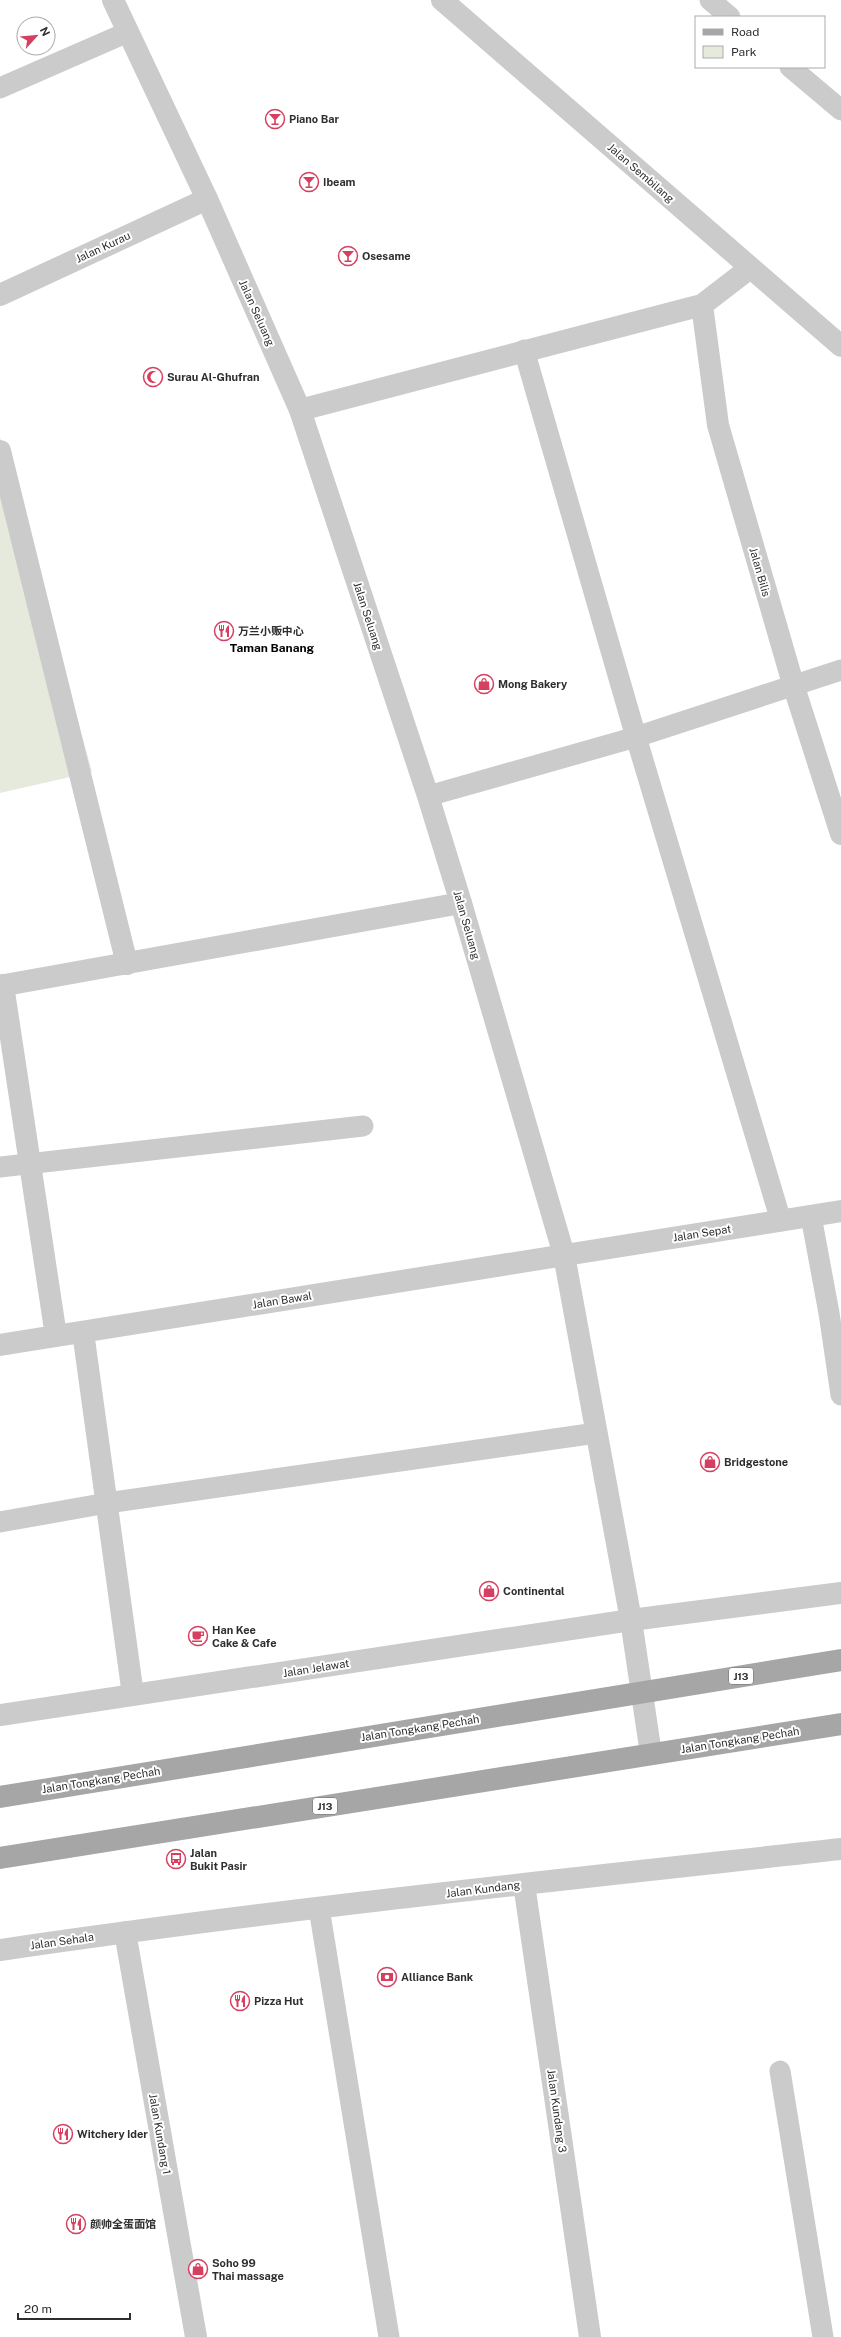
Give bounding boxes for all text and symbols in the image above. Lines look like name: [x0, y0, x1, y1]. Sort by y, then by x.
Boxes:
north arrow: [16, 16, 56, 56]
legend: [695, 16, 825, 68]
text: N: [38, 25, 52, 38]
text: Road: [731, 25, 759, 39]
text: Park: [731, 45, 757, 59]
bar icon: Piano Bar: [264, 108, 286, 130]
place label: Piano Bar: [289, 113, 339, 125]
street label: Jalan Sembilang: [605, 141, 677, 205]
bar icon: Ibeam: [298, 171, 320, 193]
place label: Ibeam: [323, 176, 356, 188]
street label: Jalan Kurau: [74, 229, 132, 265]
bar icon: Osesame: [337, 245, 359, 267]
place label: Osesame: [362, 250, 411, 262]
street label: Jalan Seluang: [237, 278, 277, 348]
mosque icon: Surau Al-Ghufran: [142, 366, 164, 388]
place label: Surau Al-Ghufran: [167, 371, 260, 383]
street label: Jalan Bilis: [747, 546, 773, 598]
street label: Jalan Seluang: [351, 580, 385, 652]
restaurant icon: 万兰小贩中心: [213, 620, 235, 642]
place label: 万兰小贩中心: [238, 625, 304, 637]
district label: Taman Banang: [230, 641, 315, 655]
shop icon: Mong Bakery: [473, 673, 495, 695]
place label: Mong Bakery: [498, 678, 568, 690]
street label: Jalan Seluang: [451, 889, 483, 961]
street label: Jalan Sepat: [672, 1222, 732, 1244]
street label: Jalan Bawal: [251, 1289, 313, 1311]
shop icon: Bridgestone: [699, 1451, 721, 1473]
place label: Bridgestone: [724, 1456, 788, 1468]
shop icon: Continental: [478, 1580, 500, 1602]
place label: Continental: [503, 1585, 565, 1597]
place label: Han Kee Cake & Cafe: [212, 1624, 277, 1649]
cafe icon: Han Kee Cake & Cafe: [187, 1625, 209, 1647]
street label: Jalan Jelawat: [282, 1657, 350, 1679]
road number: J13: [729, 1668, 753, 1684]
street label: Jalan Tongkang Pechah: [360, 1713, 480, 1743]
street label: Jalan Tongkang Pechah: [680, 1725, 800, 1755]
street label: Jalan Tongkang Pechah: [41, 1765, 161, 1795]
road number: J13: [313, 1798, 337, 1814]
place label: Jalan Bukit Pasir: [190, 1847, 247, 1872]
bus stop icon: Jalan Bukit Pasir: [165, 1848, 187, 1870]
street label: Jalan Kundang: [445, 1878, 521, 1899]
street label: Jalan Sehala: [29, 1931, 95, 1951]
bank icon: Alliance Bank: [376, 1966, 398, 1988]
place label: Alliance Bank: [401, 1971, 474, 1983]
restaurant icon: Pizza Hut: [229, 1990, 251, 2012]
place label: Pizza Hut: [254, 1995, 304, 2007]
street label: Jalan Kundang 3: [545, 2068, 569, 2154]
street label: Jalan Kundang 1: [147, 2093, 173, 2175]
restaurant icon: Witchery Ider: [52, 2123, 74, 2145]
place label: Witchery Ider: [77, 2128, 148, 2140]
restaurant icon: 颜帅全蛋面馆: [65, 2213, 87, 2235]
place label: 颜帅全蛋面馆: [90, 2218, 156, 2230]
place label: Soho 99 Thai massage: [212, 2257, 284, 2282]
shop icon: Soho 99 Thai massage: [187, 2258, 209, 2280]
scale bar: [18, 2295, 130, 2321]
text: 20 m: [24, 2302, 52, 2316]

